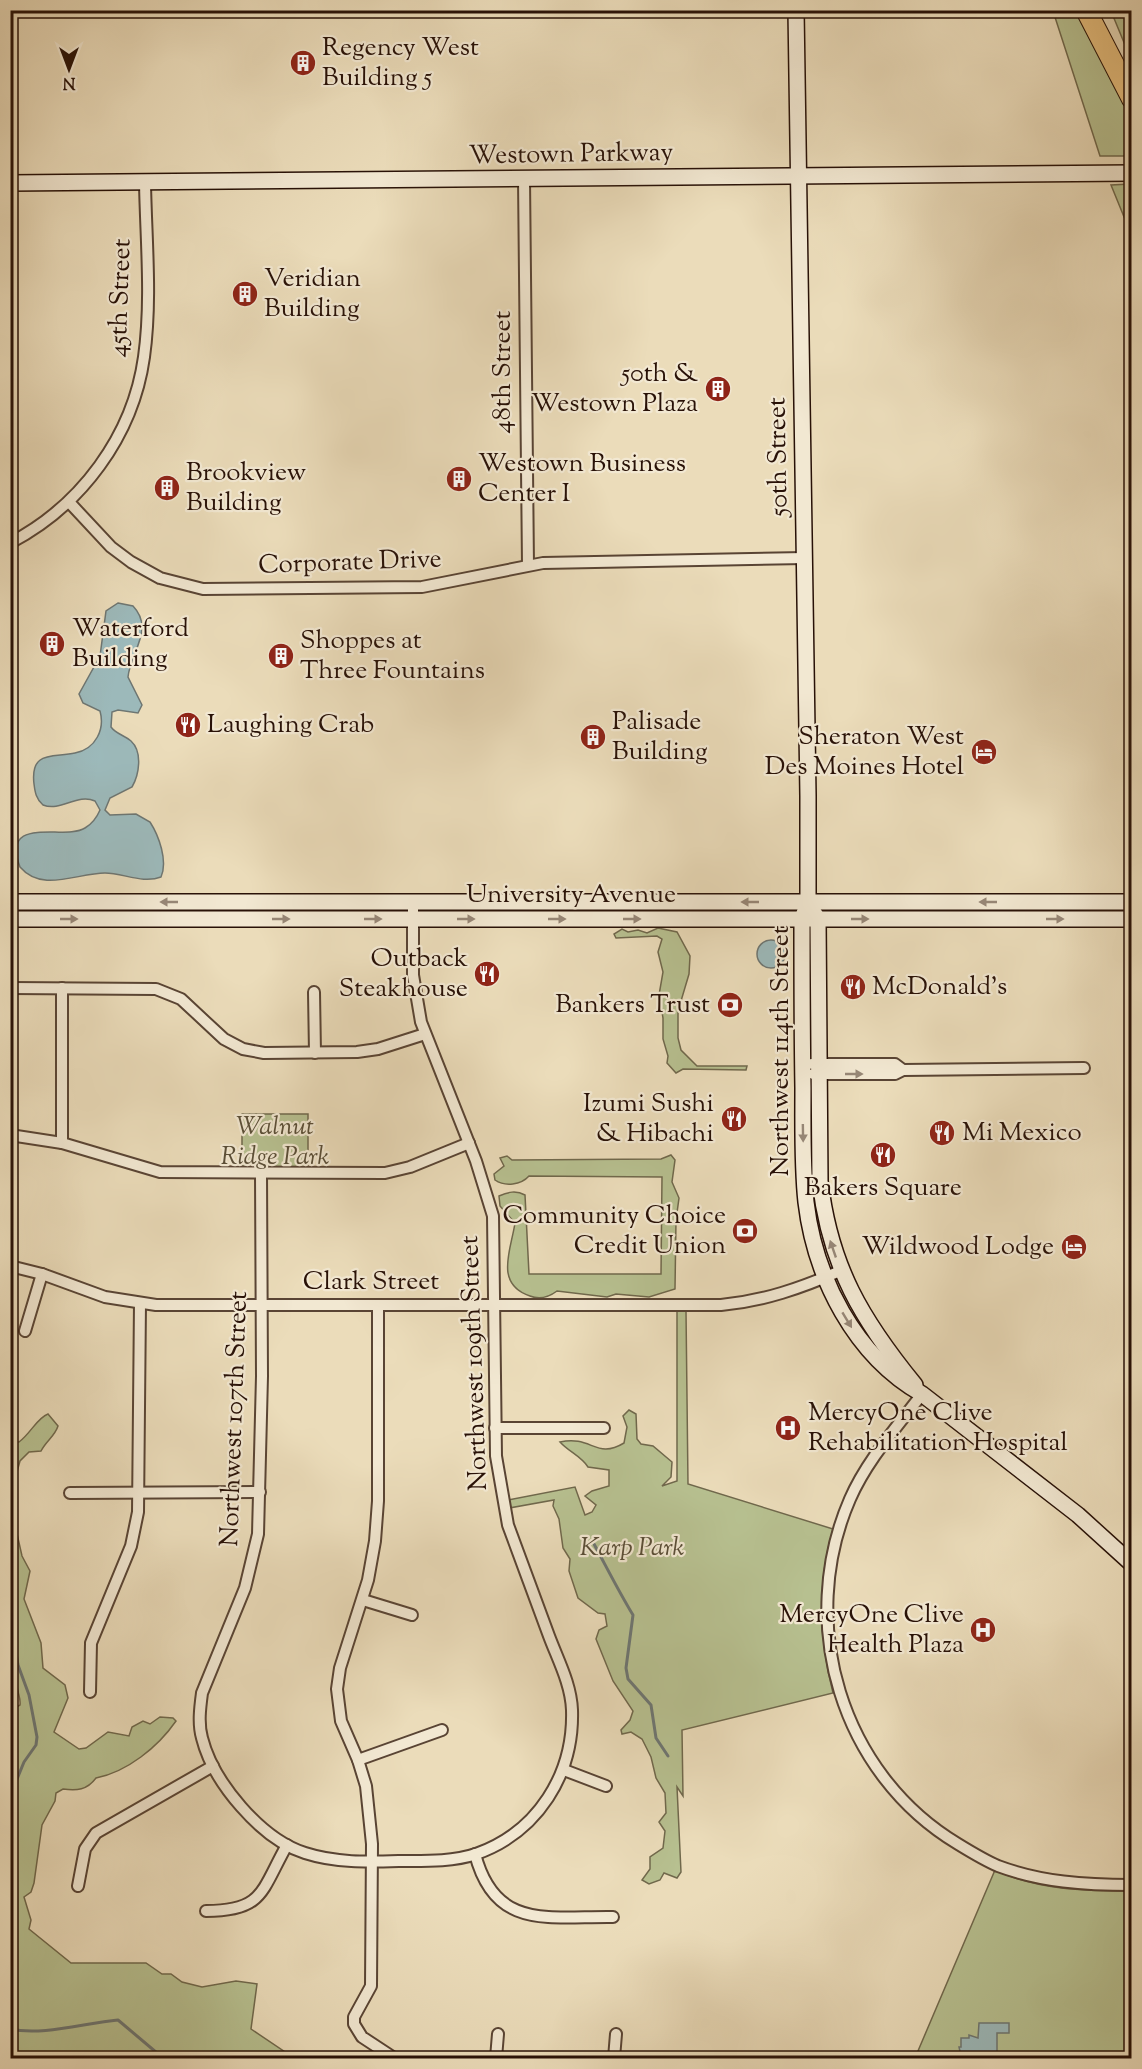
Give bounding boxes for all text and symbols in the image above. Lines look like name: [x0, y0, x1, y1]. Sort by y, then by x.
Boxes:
place label: Regency West Building 5: [322, 30, 479, 97]
north arrow: [39, 39, 99, 99]
building icon: Regency West Building 5: [288, 48, 318, 78]
text: N: [62, 70, 75, 93]
street label: Westown Parkway: [468, 135, 674, 175]
street label: 45th Street: [100, 238, 142, 358]
place label: Veridian Building: [264, 261, 361, 328]
building icon: Veridian Building: [230, 279, 260, 309]
street label: 48th Street: [485, 310, 522, 433]
place label: 50th & Westown Plaza: [531, 356, 698, 423]
building icon: 50th & Westown Plaza: [703, 374, 733, 404]
street label: 50th Street: [759, 397, 799, 519]
place label: Westown Business Center I: [478, 446, 686, 513]
place label: Brookview Building: [186, 455, 306, 522]
building icon: Westown Business Center I: [444, 464, 474, 494]
building icon: Brookview Building: [152, 473, 182, 503]
street label: Corporate Drive: [258, 541, 442, 585]
place label: Waterford Building: [72, 611, 189, 678]
place label: Shoppes at Three Fountains: [300, 623, 485, 690]
building icon: Waterford Building: [37, 629, 67, 659]
building icon: Shoppes at Three Fountains: [266, 641, 296, 671]
place label: Palisade Building: [612, 704, 708, 771]
place label: Laughing Crab: [207, 707, 374, 744]
restaurant icon: Laughing Crab: [173, 710, 203, 740]
place label: Sheraton West Des Moines Hotel: [765, 719, 964, 786]
building icon: Palisade Building: [578, 722, 608, 752]
hotel icon: Sheraton West Des Moines Hotel: [969, 737, 999, 767]
street label: University Avenue: [466, 877, 676, 914]
one-way arrow: [160, 897, 179, 907]
one-way arrow: [740, 897, 759, 907]
one-way arrow: [978, 897, 997, 907]
one-way arrow: [59, 914, 78, 924]
one-way arrow: [271, 914, 290, 924]
one-way arrow: [364, 914, 383, 924]
one-way arrow: [456, 914, 475, 924]
one-way arrow: [548, 914, 567, 924]
one-way arrow: [623, 914, 642, 924]
one-way arrow: [851, 914, 870, 924]
one-way arrow: [1046, 914, 1065, 924]
street label: Northwest 114th Street: [763, 925, 800, 1177]
place label: Outback Steakhouse: [339, 941, 468, 1008]
restaurant icon: Outback Steakhouse: [472, 959, 502, 989]
place label: McDonald's: [872, 969, 1007, 1006]
restaurant icon: McDonald's: [838, 972, 868, 1002]
place label: Bankers Trust: [555, 987, 710, 1024]
bank icon: Bankers Trust: [715, 990, 745, 1020]
one-way arrow: [844, 1069, 863, 1079]
place label: Izumi Sushi & Hibachi: [583, 1086, 714, 1153]
restaurant icon: Izumi Sushi & Hibachi: [719, 1104, 749, 1134]
park label: Walnut Ridge Park: [221, 1109, 329, 1176]
place label: Mi Mexico: [962, 1115, 1082, 1152]
restaurant icon: Mi Mexico: [927, 1118, 957, 1148]
one-way arrow: [799, 1124, 808, 1143]
restaurant icon: Bakers Square: [868, 1140, 898, 1170]
place label: Bakers Square: [804, 1170, 962, 1207]
place label: Community Choice Credit Union: [503, 1198, 726, 1265]
bank icon: Community Choice Credit Union: [730, 1216, 760, 1246]
place label: Wildwood Lodge: [861, 1229, 1054, 1266]
hotel icon: Wildwood Lodge: [1059, 1232, 1089, 1262]
street label: Northwest 109th Street: [452, 1235, 498, 1491]
one-way arrow: [827, 1240, 837, 1258]
street label: Clark Street: [303, 1264, 439, 1301]
street label: Northwest 107th Street: [212, 1290, 258, 1548]
one-way arrow: [842, 1312, 853, 1328]
place label: MercyOne Clive Rehabilitation Hospital: [808, 1395, 1068, 1462]
hospital icon: MercyOne Clive Rehabilitation Hospital: [773, 1413, 803, 1443]
park label: Karp Park: [580, 1530, 685, 1567]
place label: MercyOne Clive Health Plaza: [779, 1597, 964, 1664]
hospital icon: MercyOne Clive Health Plaza: [968, 1615, 998, 1645]

